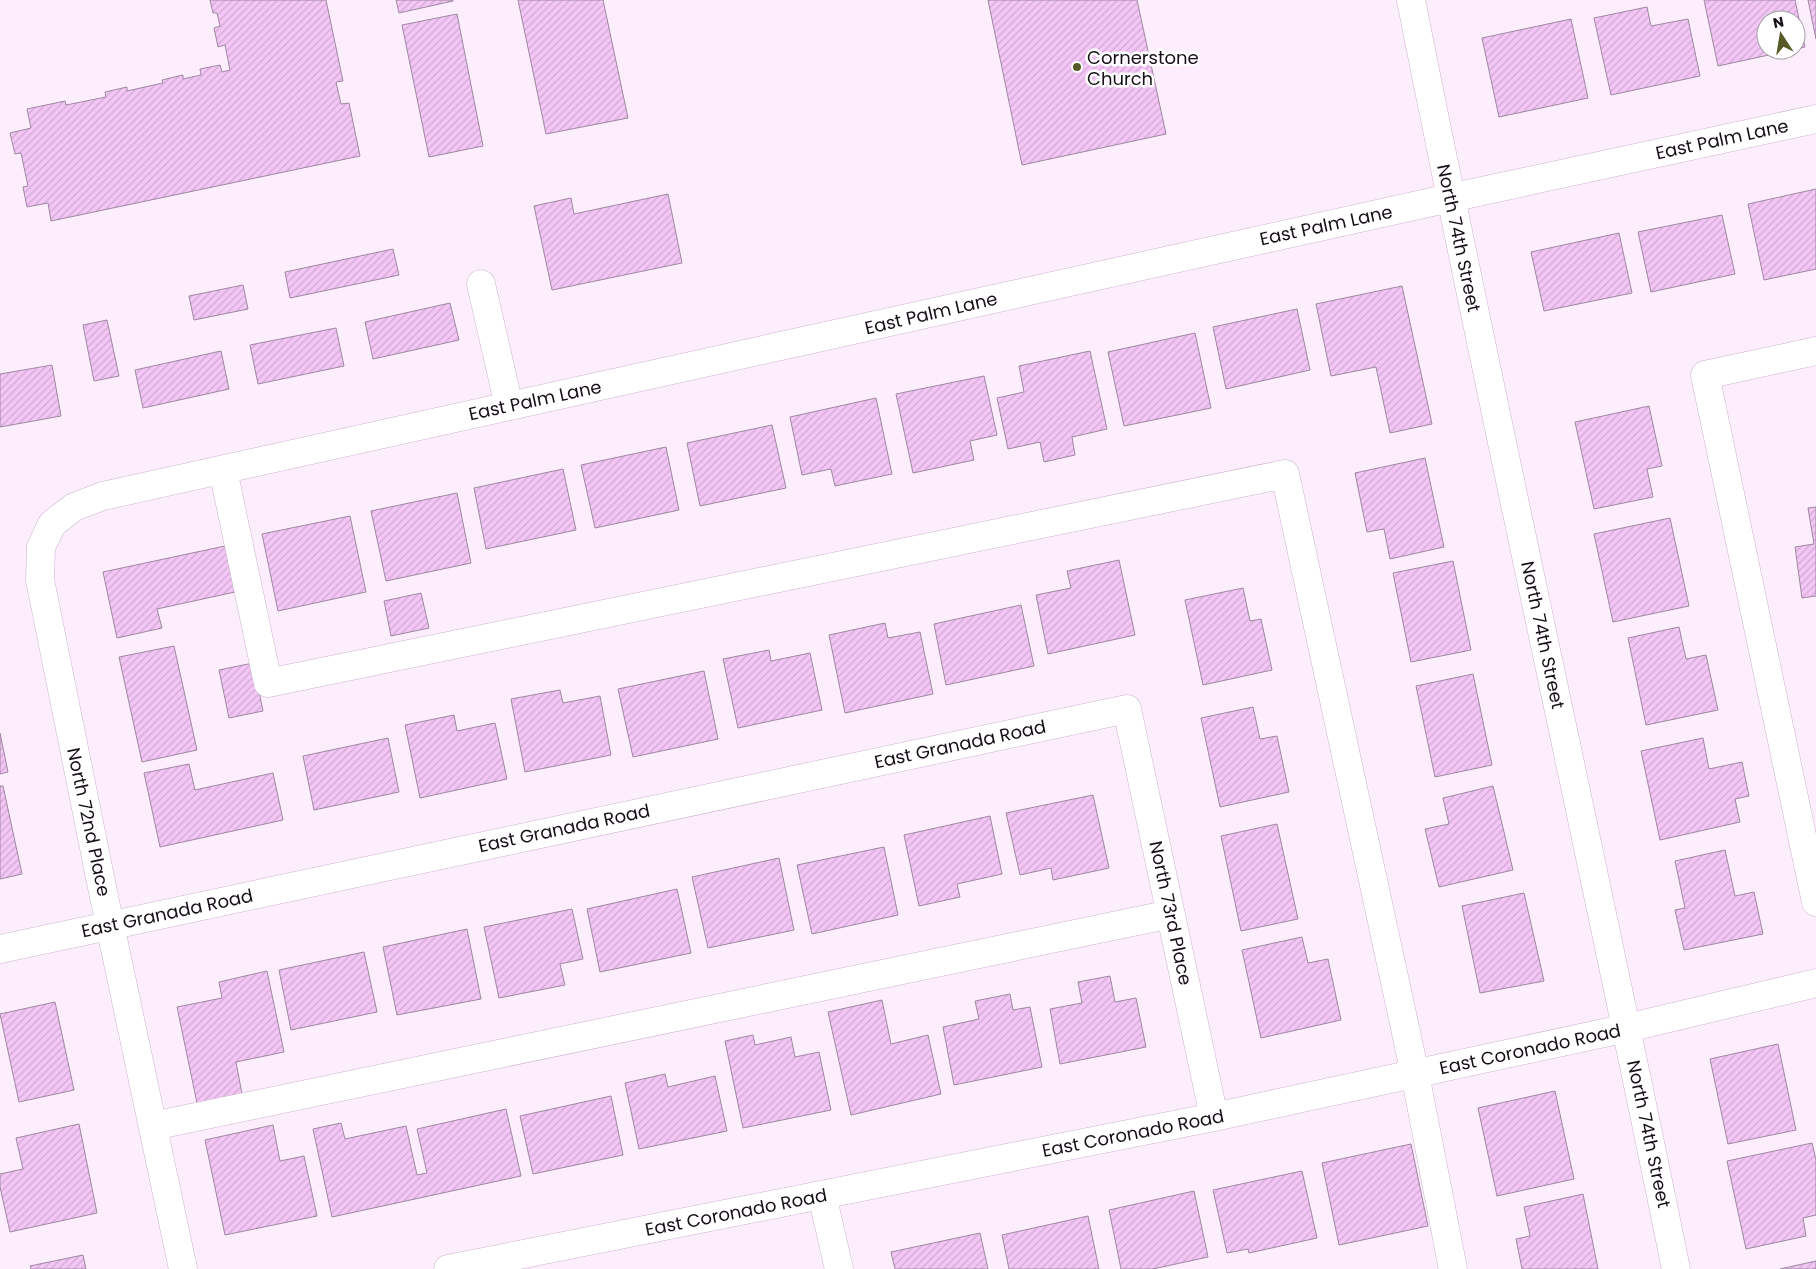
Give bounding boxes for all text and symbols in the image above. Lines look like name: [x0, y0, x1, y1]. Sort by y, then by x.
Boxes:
north arrow: [1756, 10, 1806, 60]
text: N: [1771, 11, 1786, 33]
place label: Cornerstone Church: [1087, 45, 1199, 91]
marker: Cornerstone Church: [1071, 61, 1083, 73]
street label: East Palm Lane: [1653, 113, 1791, 165]
street label: North 74th Street: [1431, 162, 1487, 314]
street label: East Palm Lane: [1257, 199, 1395, 251]
street label: East Palm Lane: [862, 286, 1000, 340]
street label: East Palm Lane: [466, 374, 604, 426]
street label: North 74th Street: [1515, 559, 1571, 711]
street label: East Granada Road: [872, 714, 1048, 774]
street label: North 72nd Place: [61, 745, 117, 899]
street label: East Granada Road: [476, 798, 652, 858]
street label: North 73rd Place: [1143, 839, 1199, 987]
street label: East Granada Road: [79, 883, 255, 943]
street label: East Coronado Road: [1437, 1018, 1623, 1080]
street label: North 74th Street: [1621, 1058, 1677, 1210]
street label: East Coronado Road: [1040, 1103, 1226, 1163]
street label: East Coronado Road: [643, 1182, 829, 1242]

